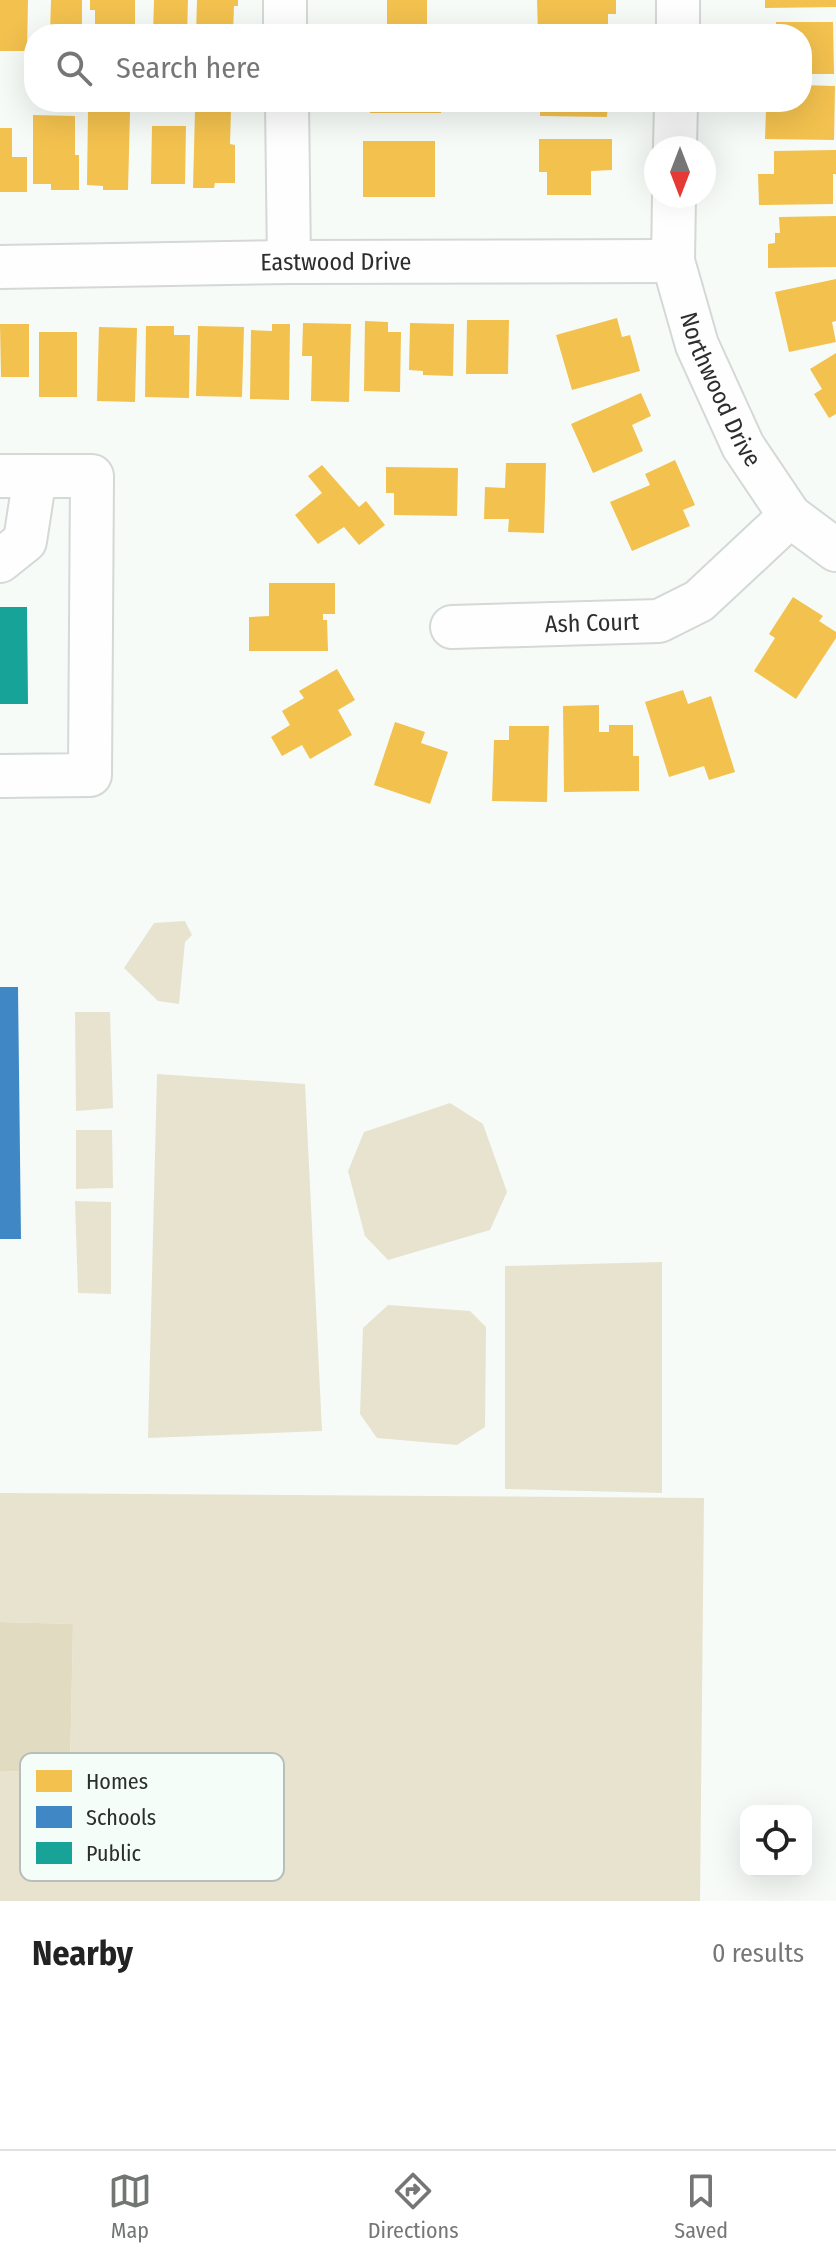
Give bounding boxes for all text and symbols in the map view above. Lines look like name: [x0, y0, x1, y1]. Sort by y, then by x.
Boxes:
search box: [24, 24, 812, 112]
icon: search: [52, 46, 96, 90]
text: Search here: [116, 50, 261, 86]
north arrow: [644, 136, 716, 208]
street label: Eastwood Drive: [260, 248, 412, 276]
street label: Northwood Drive: [674, 309, 767, 472]
street label: Ash Court: [544, 608, 640, 638]
legend: [20, 1753, 284, 1881]
text: Homes: [86, 1768, 148, 1795]
text: Schools: [86, 1804, 156, 1831]
map controls: [740, 1805, 812, 1877]
button: locate: [740, 1805, 812, 1877]
text: Public: [86, 1840, 142, 1867]
text: Nearby: [32, 1933, 133, 1974]
text: 0 results: [712, 1938, 804, 1969]
tab: Map: [108, 2169, 152, 2244]
tab: Directions: [368, 2169, 459, 2244]
tab: Saved: [674, 2169, 728, 2244]

